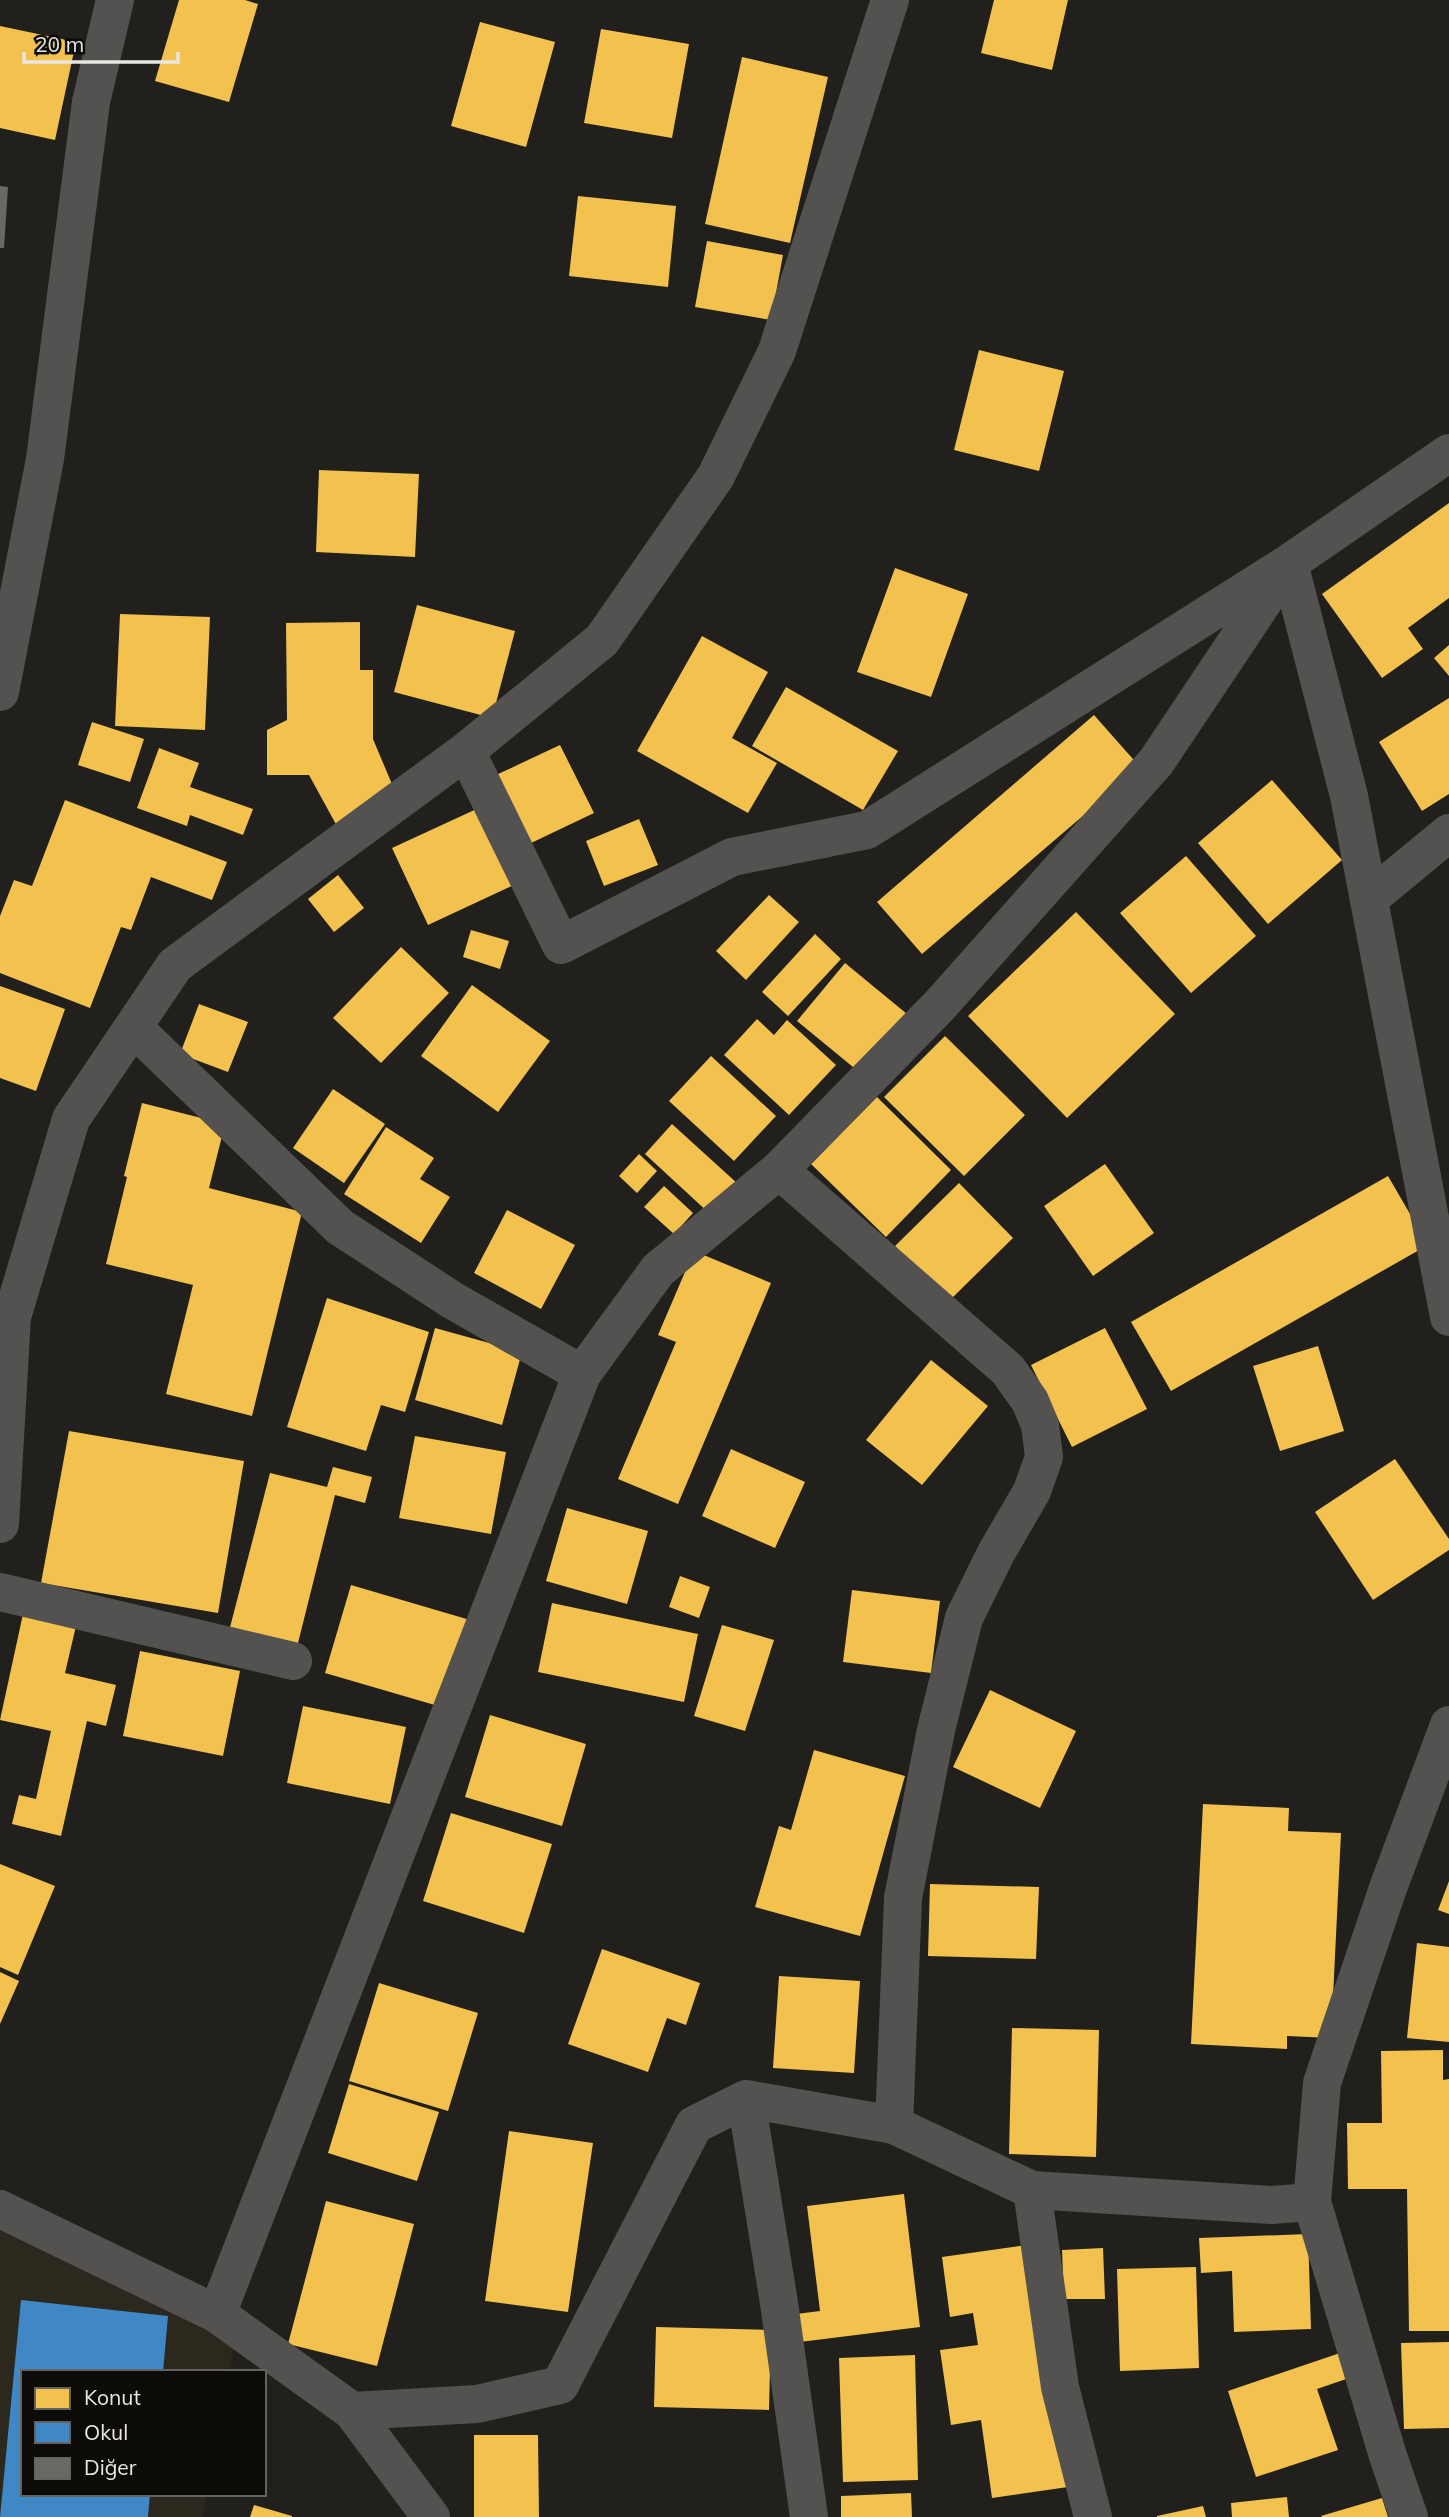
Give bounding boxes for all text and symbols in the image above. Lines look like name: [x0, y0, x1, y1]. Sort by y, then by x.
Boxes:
scale bar: [24, 21, 178, 65]
text: 20 m: [35, 31, 84, 57]
legend: [21, 2370, 266, 2496]
text: Konut: [84, 2384, 141, 2410]
text: Okul: [84, 2419, 128, 2445]
text: Diğer: [84, 2454, 137, 2480]

